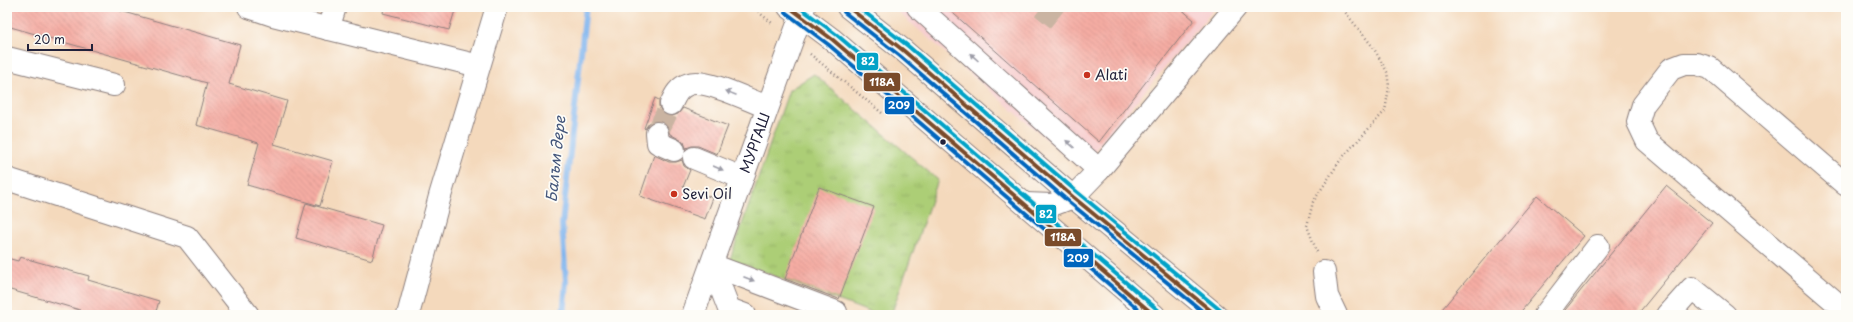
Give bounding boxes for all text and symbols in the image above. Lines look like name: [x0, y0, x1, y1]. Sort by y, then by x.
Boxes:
scale bar: [28, 26, 92, 52]
text: 20 m: [34, 30, 65, 48]
line badge: 82: [856, 52, 879, 71]
text: 82: [861, 52, 875, 69]
one-way arrow: [969, 52, 979, 61]
place label: Alati: [1095, 64, 1128, 85]
marker: Alati: [1082, 70, 1092, 80]
line badge: 118А: [863, 72, 901, 92]
text: 118А: [869, 73, 895, 90]
one-way arrow: [725, 90, 736, 96]
line badge: 209: [884, 96, 915, 115]
text: 209: [888, 96, 911, 113]
street label: МУРГАШ: [734, 109, 775, 176]
water label: Балъм дере: [539, 114, 571, 203]
unlabelled marker: [938, 137, 948, 147]
one-way arrow: [1065, 139, 1076, 148]
one-way arrow: [713, 165, 724, 171]
place label: Sevi Oil: [682, 183, 732, 204]
marker: Sevi Oil: [669, 189, 679, 199]
line badge: 82: [1035, 204, 1057, 224]
text: 82: [1039, 205, 1053, 222]
line badge: 118А: [1044, 228, 1082, 247]
text: 118А: [1050, 228, 1076, 245]
line badge: 209: [1063, 248, 1094, 268]
text: 209: [1067, 249, 1090, 266]
one-way arrow: [743, 276, 755, 282]

